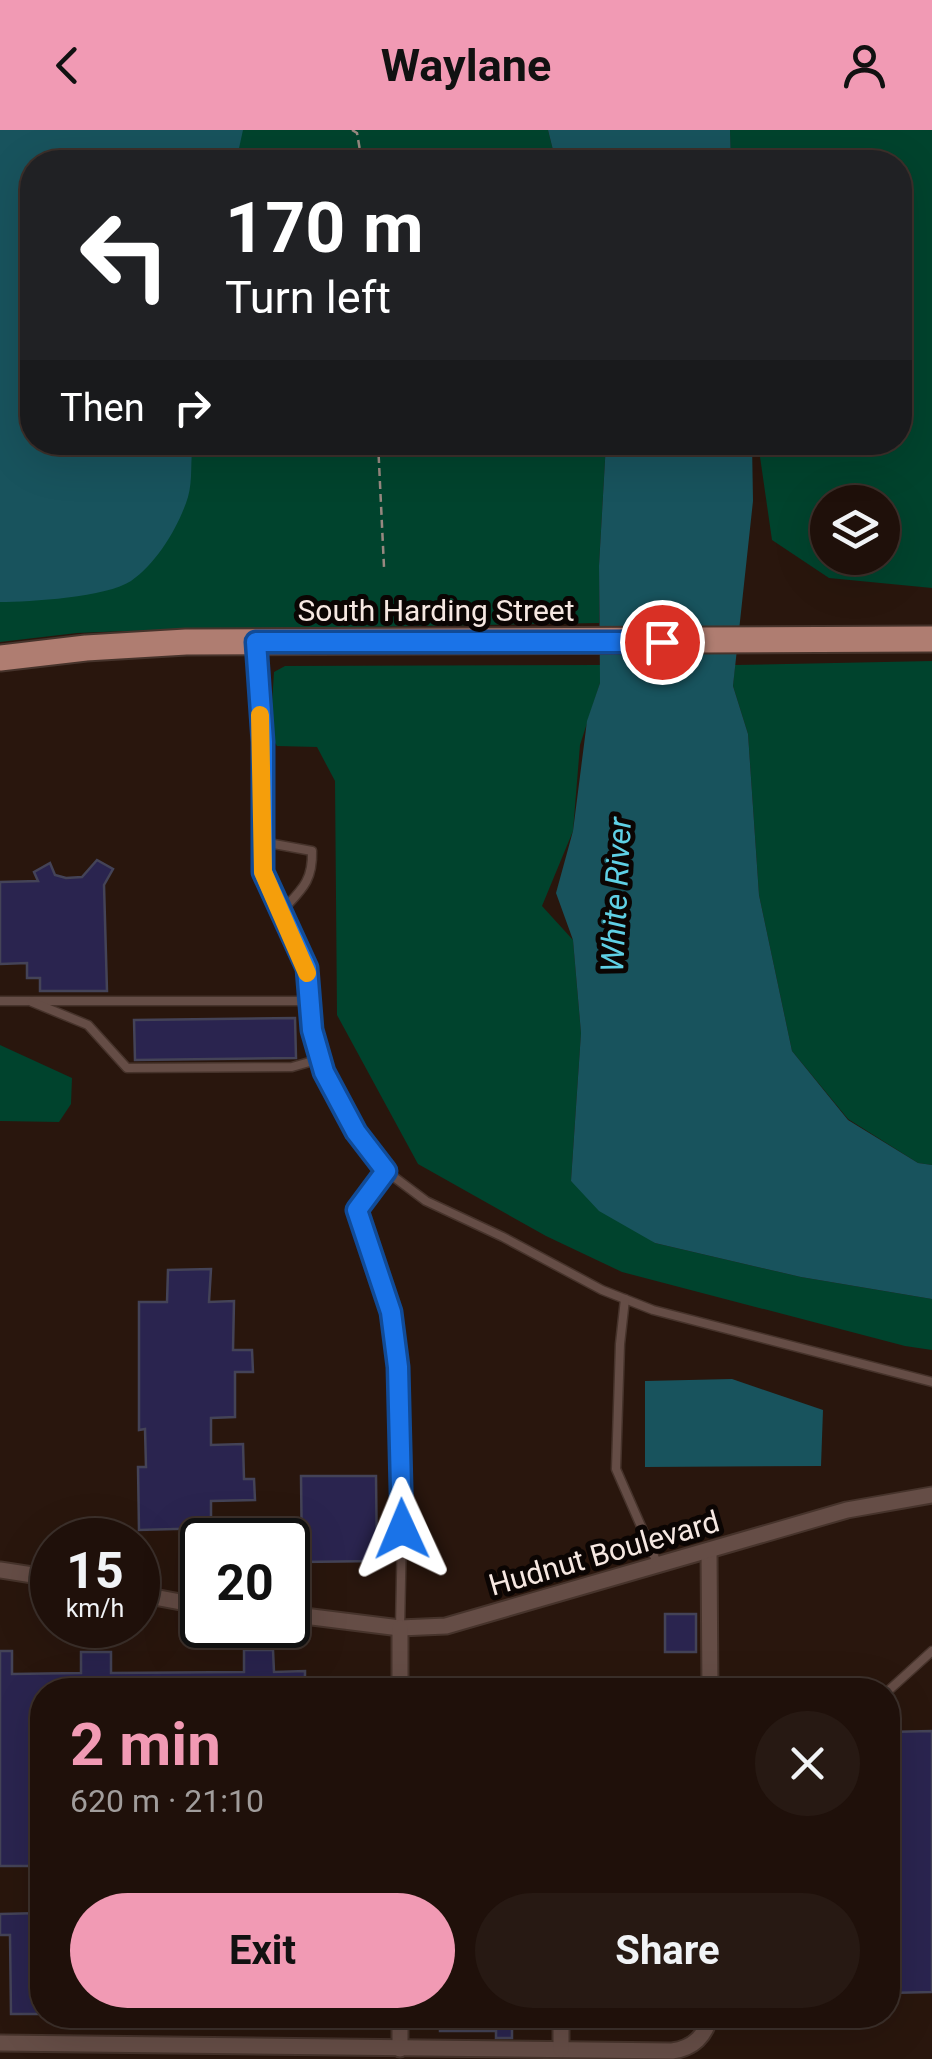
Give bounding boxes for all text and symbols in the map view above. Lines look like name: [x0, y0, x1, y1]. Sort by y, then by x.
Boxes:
icon: back: [40, 38, 95, 93]
icon: person: [837, 38, 892, 93]
text: Waylane: [381, 39, 551, 92]
text: 170 m: [225, 187, 424, 269]
icon: left: [60, 190, 190, 320]
text: Turn left: [225, 271, 391, 324]
icon: right: [165, 380, 220, 435]
text: Then: [60, 386, 145, 430]
map controls: [810, 485, 900, 575]
button: layers: [810, 485, 900, 575]
street label: South Harding Street: [297, 593, 575, 628]
pin: [620, 600, 705, 685]
icon: arrive: [635, 615, 690, 670]
water label: White River: [593, 815, 639, 973]
position arrow: [350, 1477, 454, 1581]
street label: Hudnut Boulevard: [485, 1503, 723, 1603]
speed limit sign: 20: [180, 1518, 310, 1648]
text: 15: [66, 1542, 124, 1600]
text: km/h: [66, 1594, 124, 1623]
text: 2 min: [70, 1709, 221, 1780]
button: close: [755, 1711, 860, 1816]
text: 620 m · 21:10: [70, 1782, 264, 1820]
button: Exit: [70, 1893, 455, 2008]
button: Share: [475, 1893, 860, 2008]

